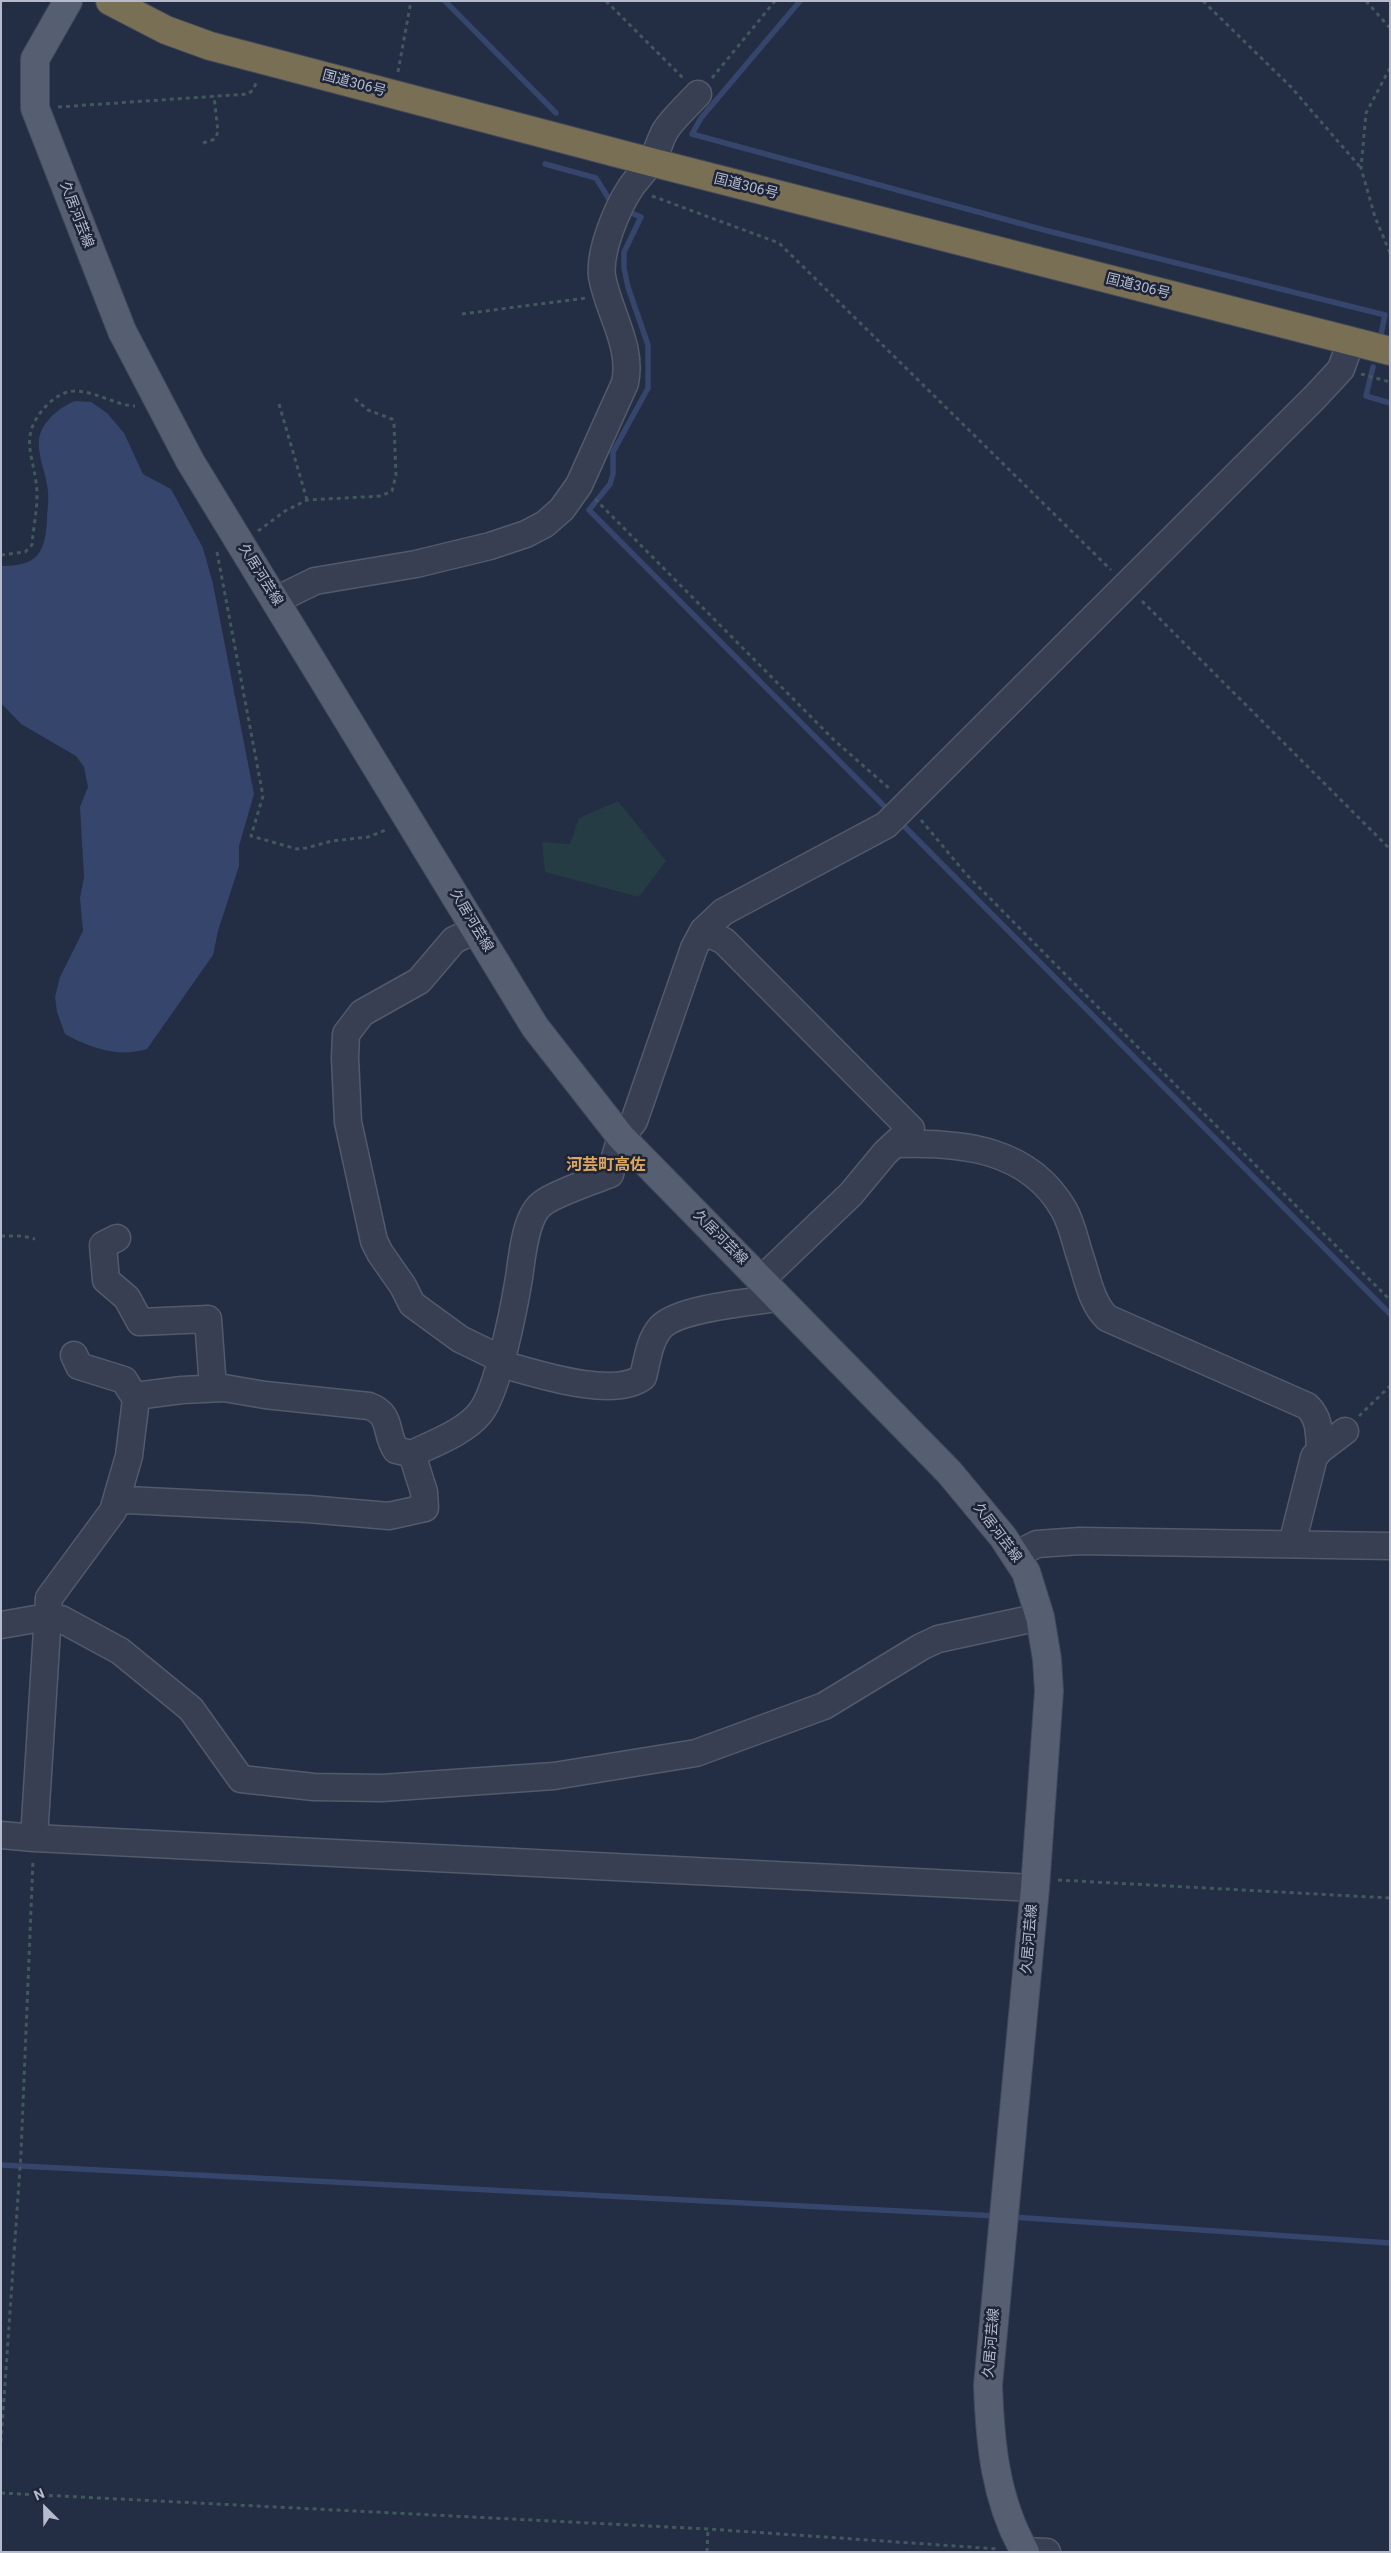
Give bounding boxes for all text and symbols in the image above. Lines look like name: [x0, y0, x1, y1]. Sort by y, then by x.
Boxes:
street label: 国道306号: [320, 67, 388, 101]
street label: 国道306号: [712, 171, 780, 203]
street label: 久居河芸線: [56, 179, 96, 251]
street label: 国道306号: [1104, 271, 1172, 303]
street label: 久居河芸線: [234, 541, 286, 609]
street label: 久居河芸線: [446, 887, 496, 955]
district label: 河芸町高佐: [566, 1156, 646, 1176]
street label: 久居河芸線: [689, 1207, 751, 1269]
street label: 久居河芸線: [969, 1500, 1025, 1566]
street label: 久居河芸線: [1019, 1903, 1041, 1975]
street label: 久居河芸線: [981, 2307, 1003, 2379]
north arrow: [20, 2483, 70, 2533]
text: N: [31, 2485, 47, 2503]

